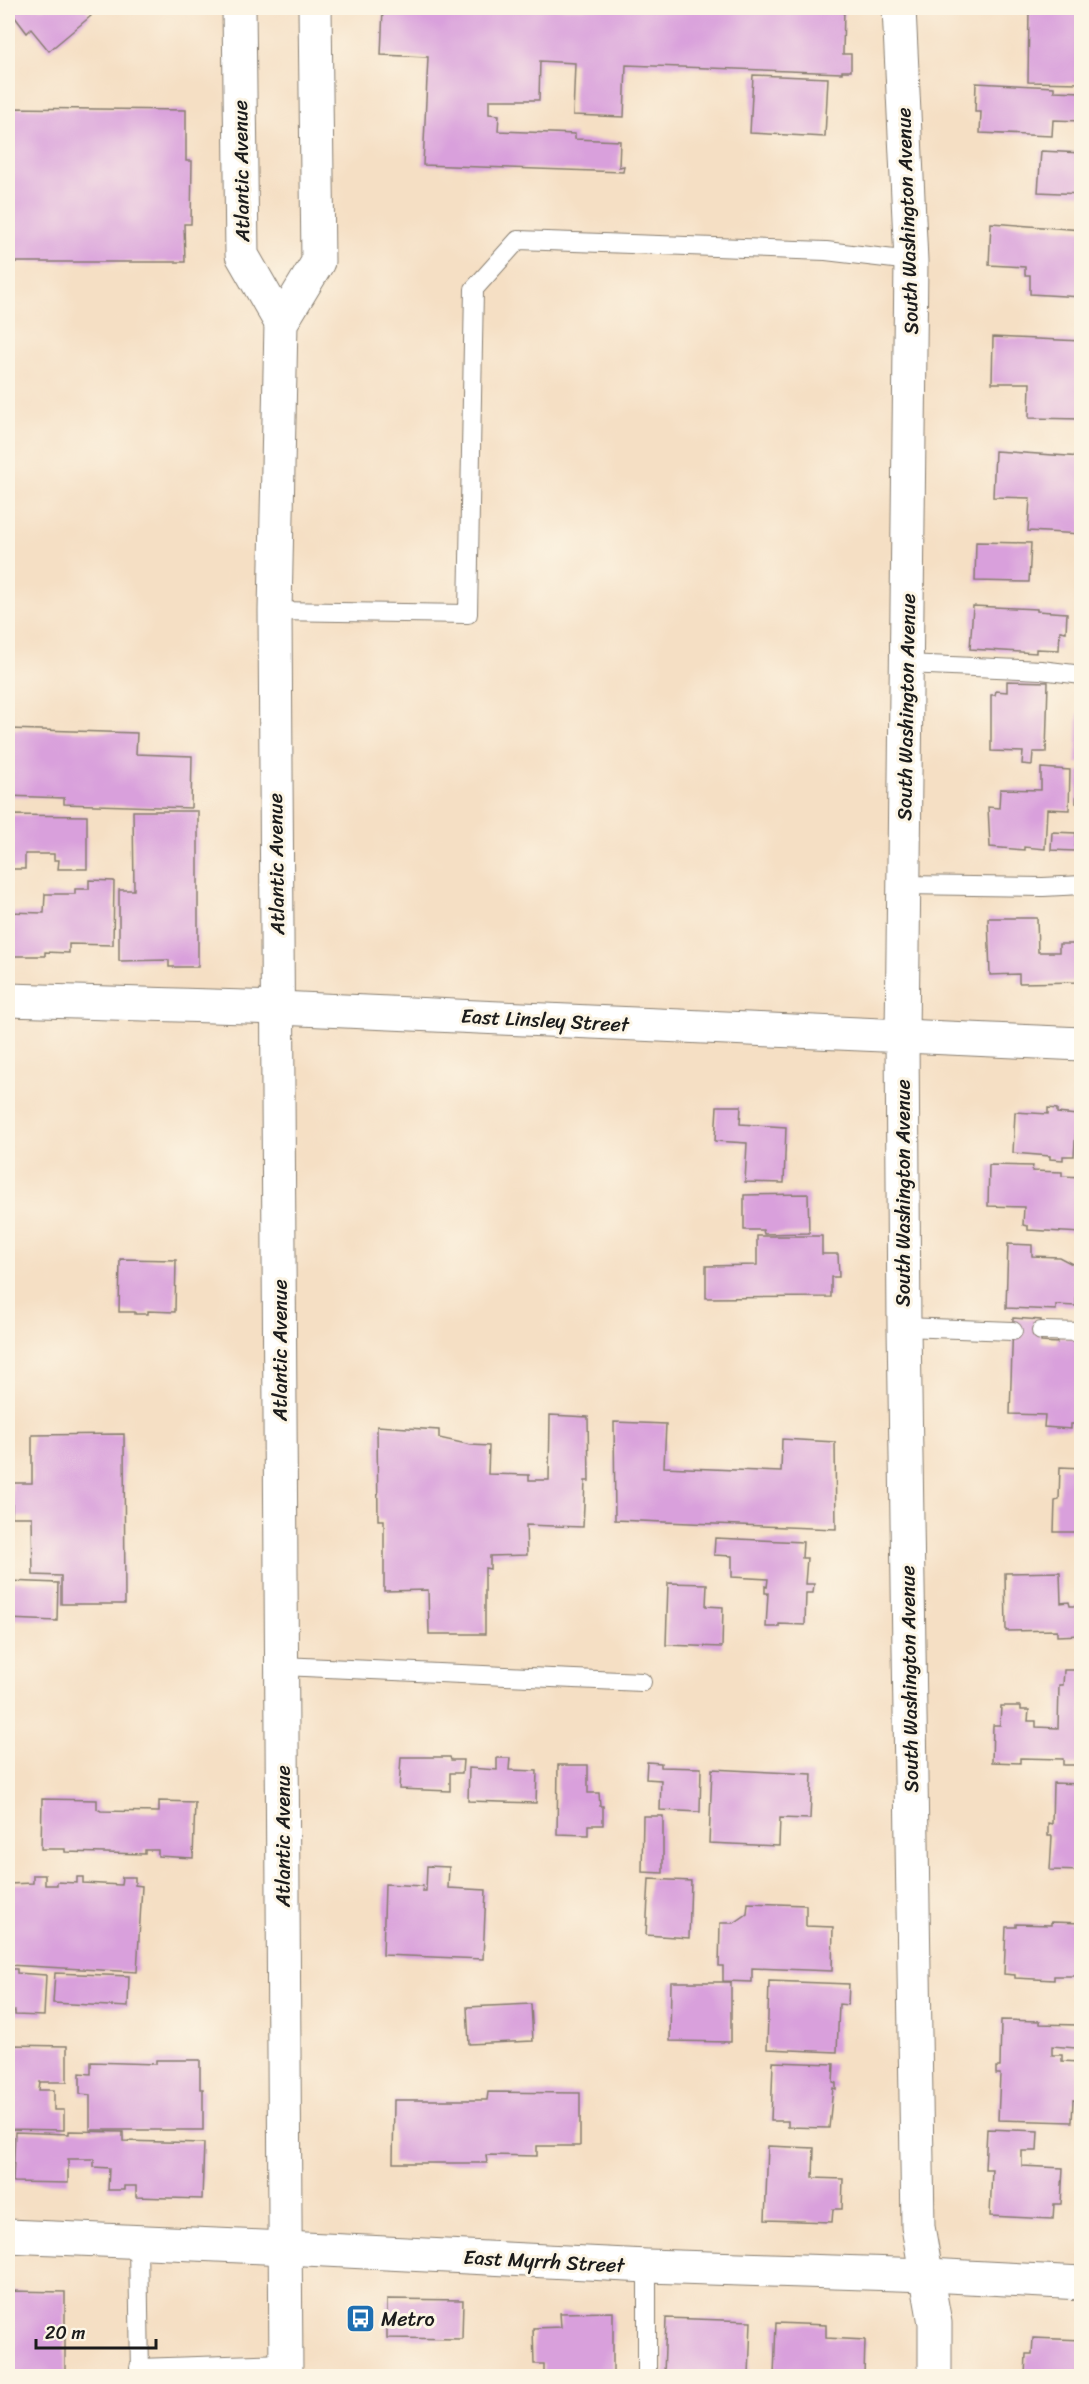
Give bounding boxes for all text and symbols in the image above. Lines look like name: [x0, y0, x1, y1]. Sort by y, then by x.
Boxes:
street label: Atlantic Avenue: [223, 100, 260, 243]
street label: South Washington Avenue: [886, 107, 929, 335]
street label: South Washington Avenue: [887, 593, 926, 821]
street label: Atlantic Avenue: [258, 793, 295, 936]
street label: East Linsley Street: [460, 999, 631, 1042]
street label: South Washington Avenue: [886, 1079, 921, 1307]
street label: Atlantic Avenue: [263, 1279, 298, 1422]
street label: South Washington Avenue: [890, 1565, 929, 1793]
street label: Atlantic Avenue: [266, 1765, 301, 1908]
street label: East Myrrh Street: [463, 2240, 626, 2283]
place label: Metro: [381, 2302, 435, 2337]
bus stop icon: Metro: [344, 2303, 376, 2335]
scale bar: [36, 2312, 156, 2350]
text: 20 m: [45, 2317, 85, 2349]

